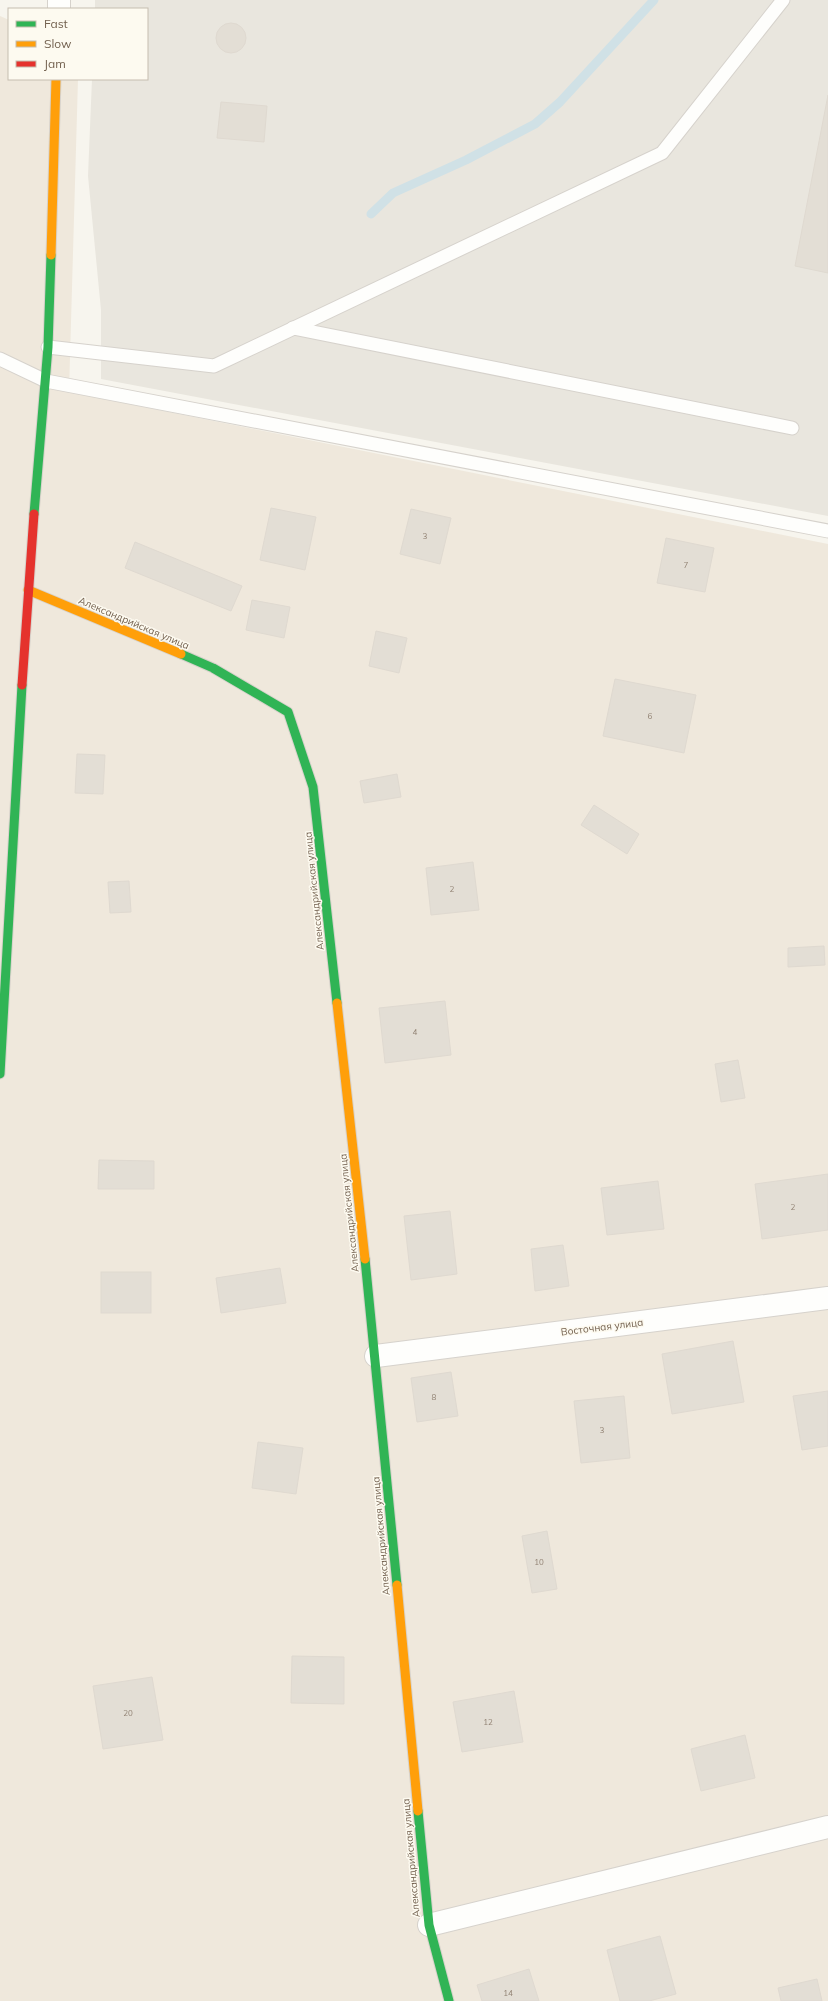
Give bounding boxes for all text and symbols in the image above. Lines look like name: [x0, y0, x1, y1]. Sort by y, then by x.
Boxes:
legend: [8, 8, 148, 80]
text: Fast: [44, 16, 68, 31]
text: Slow: [44, 36, 72, 51]
text: Jam: [44, 56, 66, 71]
house number: 3: [423, 531, 428, 541]
house number: 7: [684, 560, 689, 570]
street label: Александрийская улица: [77, 594, 191, 652]
house number: 6: [648, 711, 653, 721]
street label: Александрийская улица: [301, 831, 327, 951]
house number: 2: [450, 884, 455, 894]
house number: 4: [413, 1027, 418, 1037]
street label: Александрийская улица: [336, 1153, 362, 1273]
house number: 2: [791, 1202, 796, 1212]
street label: Восточная улица: [560, 1315, 644, 1339]
house number: 8: [432, 1392, 437, 1402]
house number: 3: [600, 1425, 605, 1435]
street label: Александрийская улица: [369, 1476, 393, 1596]
house number: 10: [534, 1557, 544, 1567]
house number: 20: [123, 1708, 133, 1718]
house number: 12: [483, 1717, 493, 1727]
street label: Александрийская улица: [399, 1798, 423, 1918]
house number: 14: [503, 1988, 513, 1998]

